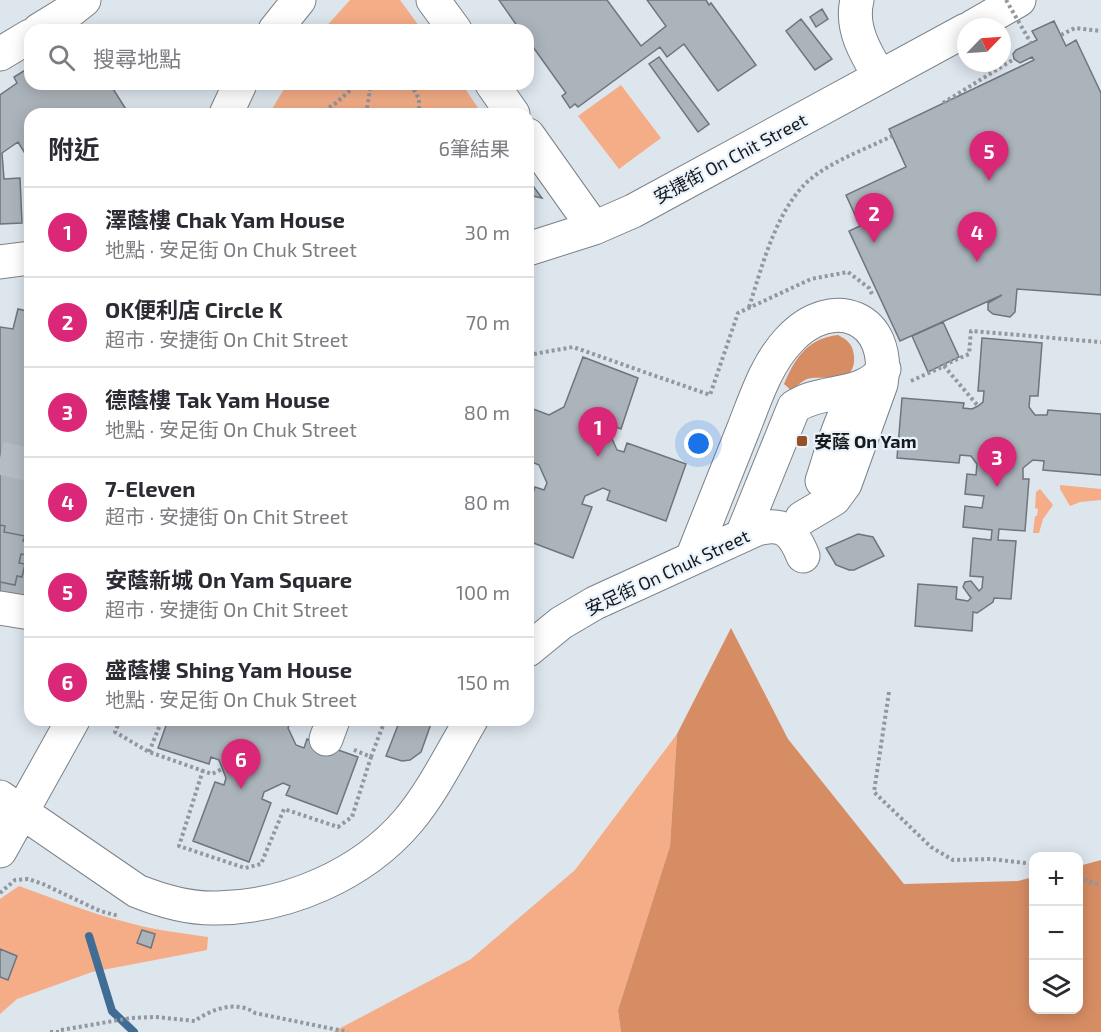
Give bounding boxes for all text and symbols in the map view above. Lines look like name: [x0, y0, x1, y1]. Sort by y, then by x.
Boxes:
north arrow: [957, 18, 1011, 72]
search box: [24, 24, 534, 90]
icon: search: [45, 41, 78, 74]
text: 搜尋地點: [93, 45, 181, 71]
street label: 安捷街 On Chit Street: [650, 108, 811, 208]
pin: 5: [970, 132, 1008, 181]
text: 附近: [48, 133, 100, 164]
text: 6筆結果: [439, 136, 510, 160]
pin: 2: [854, 194, 894, 243]
text: 澤蔭樓 Chak Yam House: [105, 206, 345, 232]
pin: 4: [958, 212, 996, 262]
text: 1: [63, 220, 72, 244]
text: 30 m: [465, 220, 510, 244]
text: 地點 · 安足街 On Chuk Street: [105, 237, 357, 261]
text: OK便利店 Circle K: [105, 296, 283, 322]
text: 2: [62, 310, 73, 334]
text: 70 m: [466, 310, 510, 334]
text: 超市 · 安捷街 On Chit Street: [105, 327, 348, 351]
text: 德蔭樓 Tak Yam House: [105, 386, 330, 412]
text: 3: [62, 400, 73, 424]
text: 80 m: [464, 400, 510, 424]
pin: 1: [578, 408, 618, 457]
text: 地點 · 安足街 On Chuk Street: [105, 417, 357, 441]
your location: [684, 429, 713, 458]
place label: 安蔭 On Yam: [814, 430, 917, 452]
marker: 安蔭 On Yam: [795, 434, 809, 448]
pin: 3: [978, 438, 1016, 487]
text: 7-Eleven: [105, 475, 195, 501]
text: 4: [61, 490, 74, 514]
text: 80 m: [464, 490, 510, 514]
text: 超市 · 安捷街 On Chit Street: [105, 504, 348, 528]
street label: 安足街 On Chuk Street: [581, 524, 753, 620]
text: 安蔭新城 On Yam Square: [105, 566, 352, 592]
text: 5: [62, 580, 73, 604]
text: 100 m: [456, 580, 510, 604]
text: 超市 · 安捷街 On Chit Street: [105, 597, 348, 621]
text: 盛蔭樓 Shing Yam House: [105, 656, 352, 682]
text: 6: [62, 670, 73, 694]
text: 150 m: [457, 670, 510, 694]
text: 地點 · 安足街 On Chuk Street: [105, 687, 357, 711]
pin: 6: [222, 740, 260, 789]
map controls: [1029, 852, 1083, 1014]
button: +: [1029, 852, 1083, 906]
button: −: [1029, 906, 1083, 960]
button: layers: [1029, 960, 1083, 1014]

